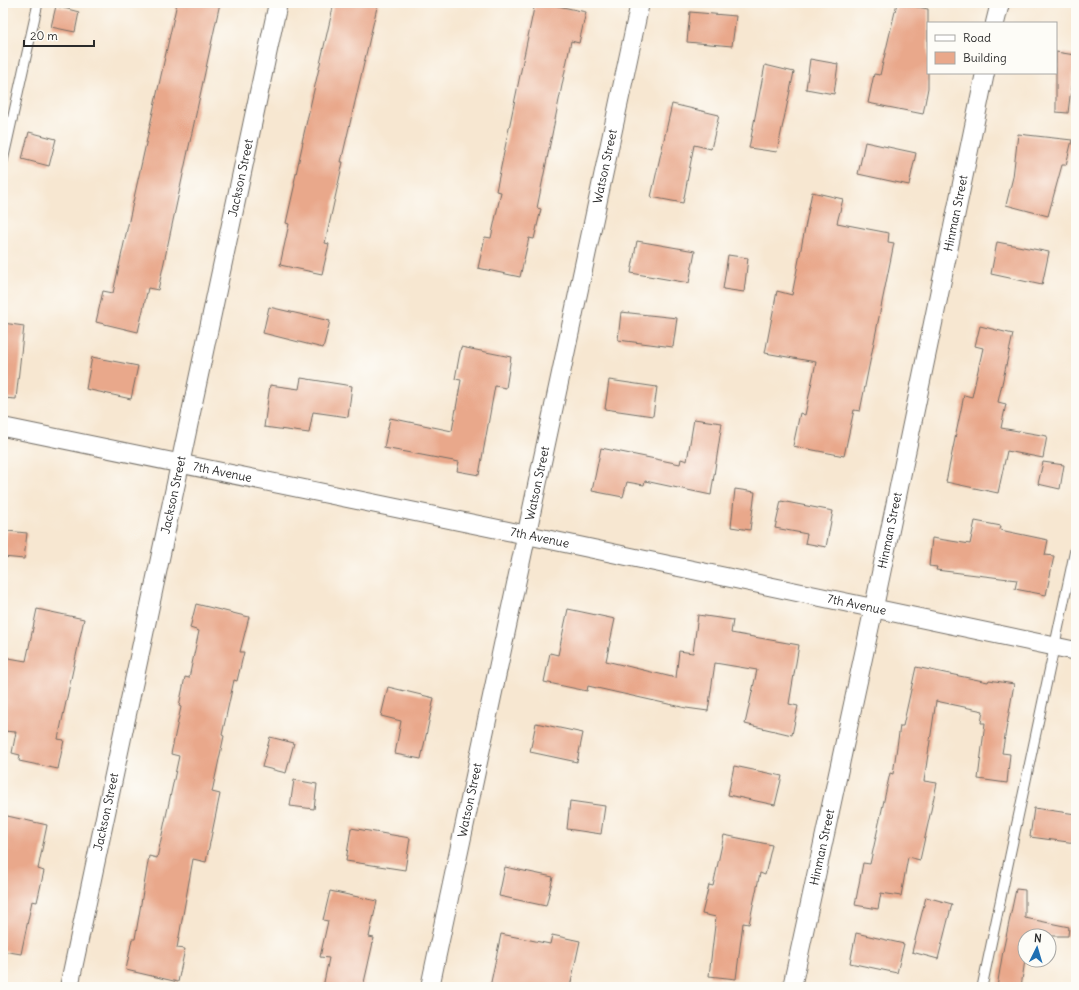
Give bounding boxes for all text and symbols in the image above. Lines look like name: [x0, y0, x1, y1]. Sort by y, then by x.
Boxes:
scale bar: [24, 22, 94, 48]
legend: [927, 22, 1057, 74]
text: 20 m: [30, 28, 58, 43]
text: Road: [963, 30, 991, 45]
text: Building: [963, 50, 1007, 65]
street label: Watson Street: [589, 128, 620, 205]
street label: Jackson Street: [225, 138, 256, 218]
street label: Hinman Street: [940, 174, 971, 253]
street label: Watson Street: [522, 445, 552, 522]
street label: Jackson Street: [157, 455, 189, 535]
street label: 7th Avenue: [192, 458, 253, 485]
street label: Hinman Street: [874, 491, 905, 570]
street label: 7th Avenue: [509, 524, 571, 551]
street label: 7th Avenue: [826, 591, 888, 618]
street label: Watson Street: [454, 762, 485, 839]
street label: Jackson Street: [90, 772, 121, 852]
street label: Hinman Street: [806, 808, 837, 887]
north arrow: [1017, 928, 1057, 968]
text: N: [1033, 931, 1042, 945]

